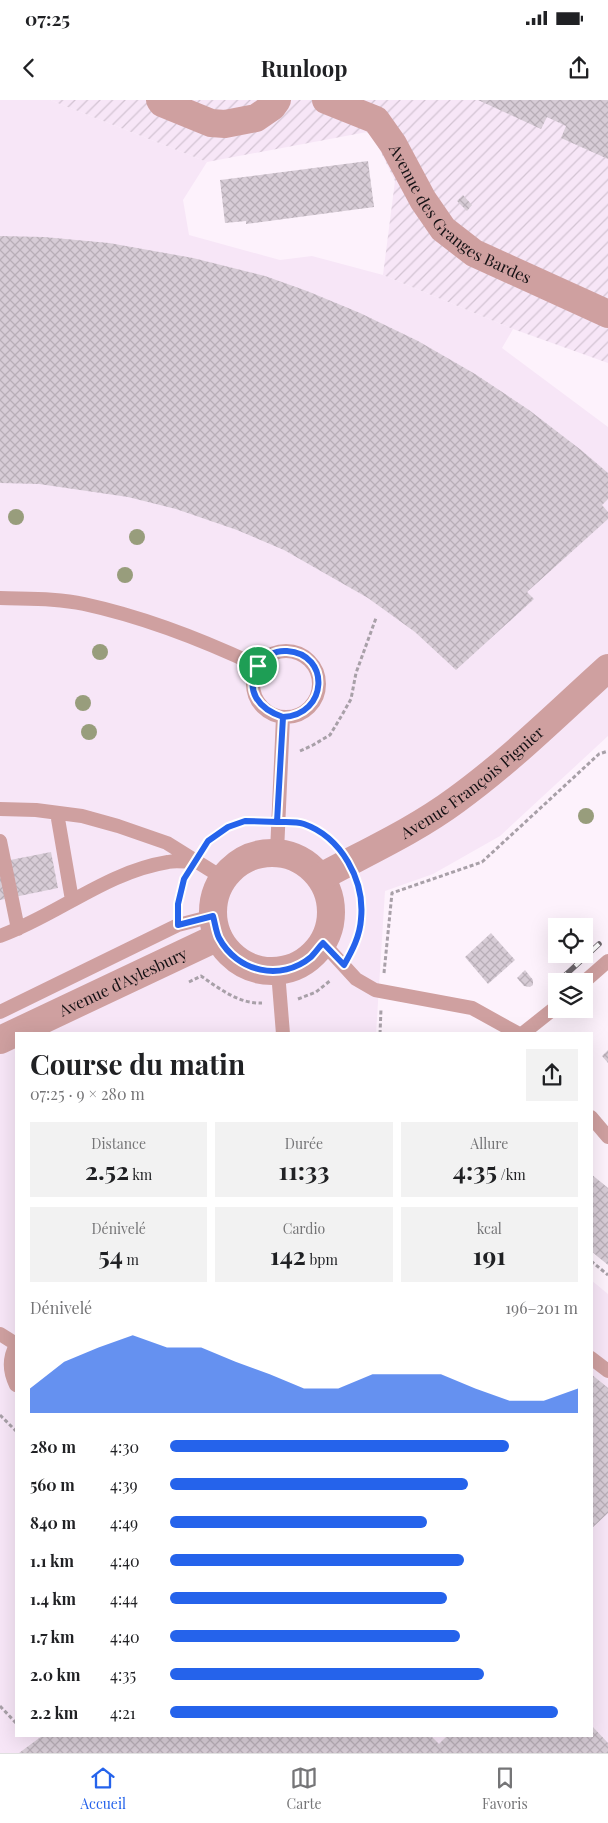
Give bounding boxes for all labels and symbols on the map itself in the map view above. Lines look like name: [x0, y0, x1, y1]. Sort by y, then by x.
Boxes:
street label: Avenue des Granges Bardes: [385, 139, 535, 288]
pin: [237, 645, 279, 687]
street label: Avenue François Pignier: [396, 721, 548, 843]
street label: Avenue d'Aylesbury: [54, 942, 190, 1021]

